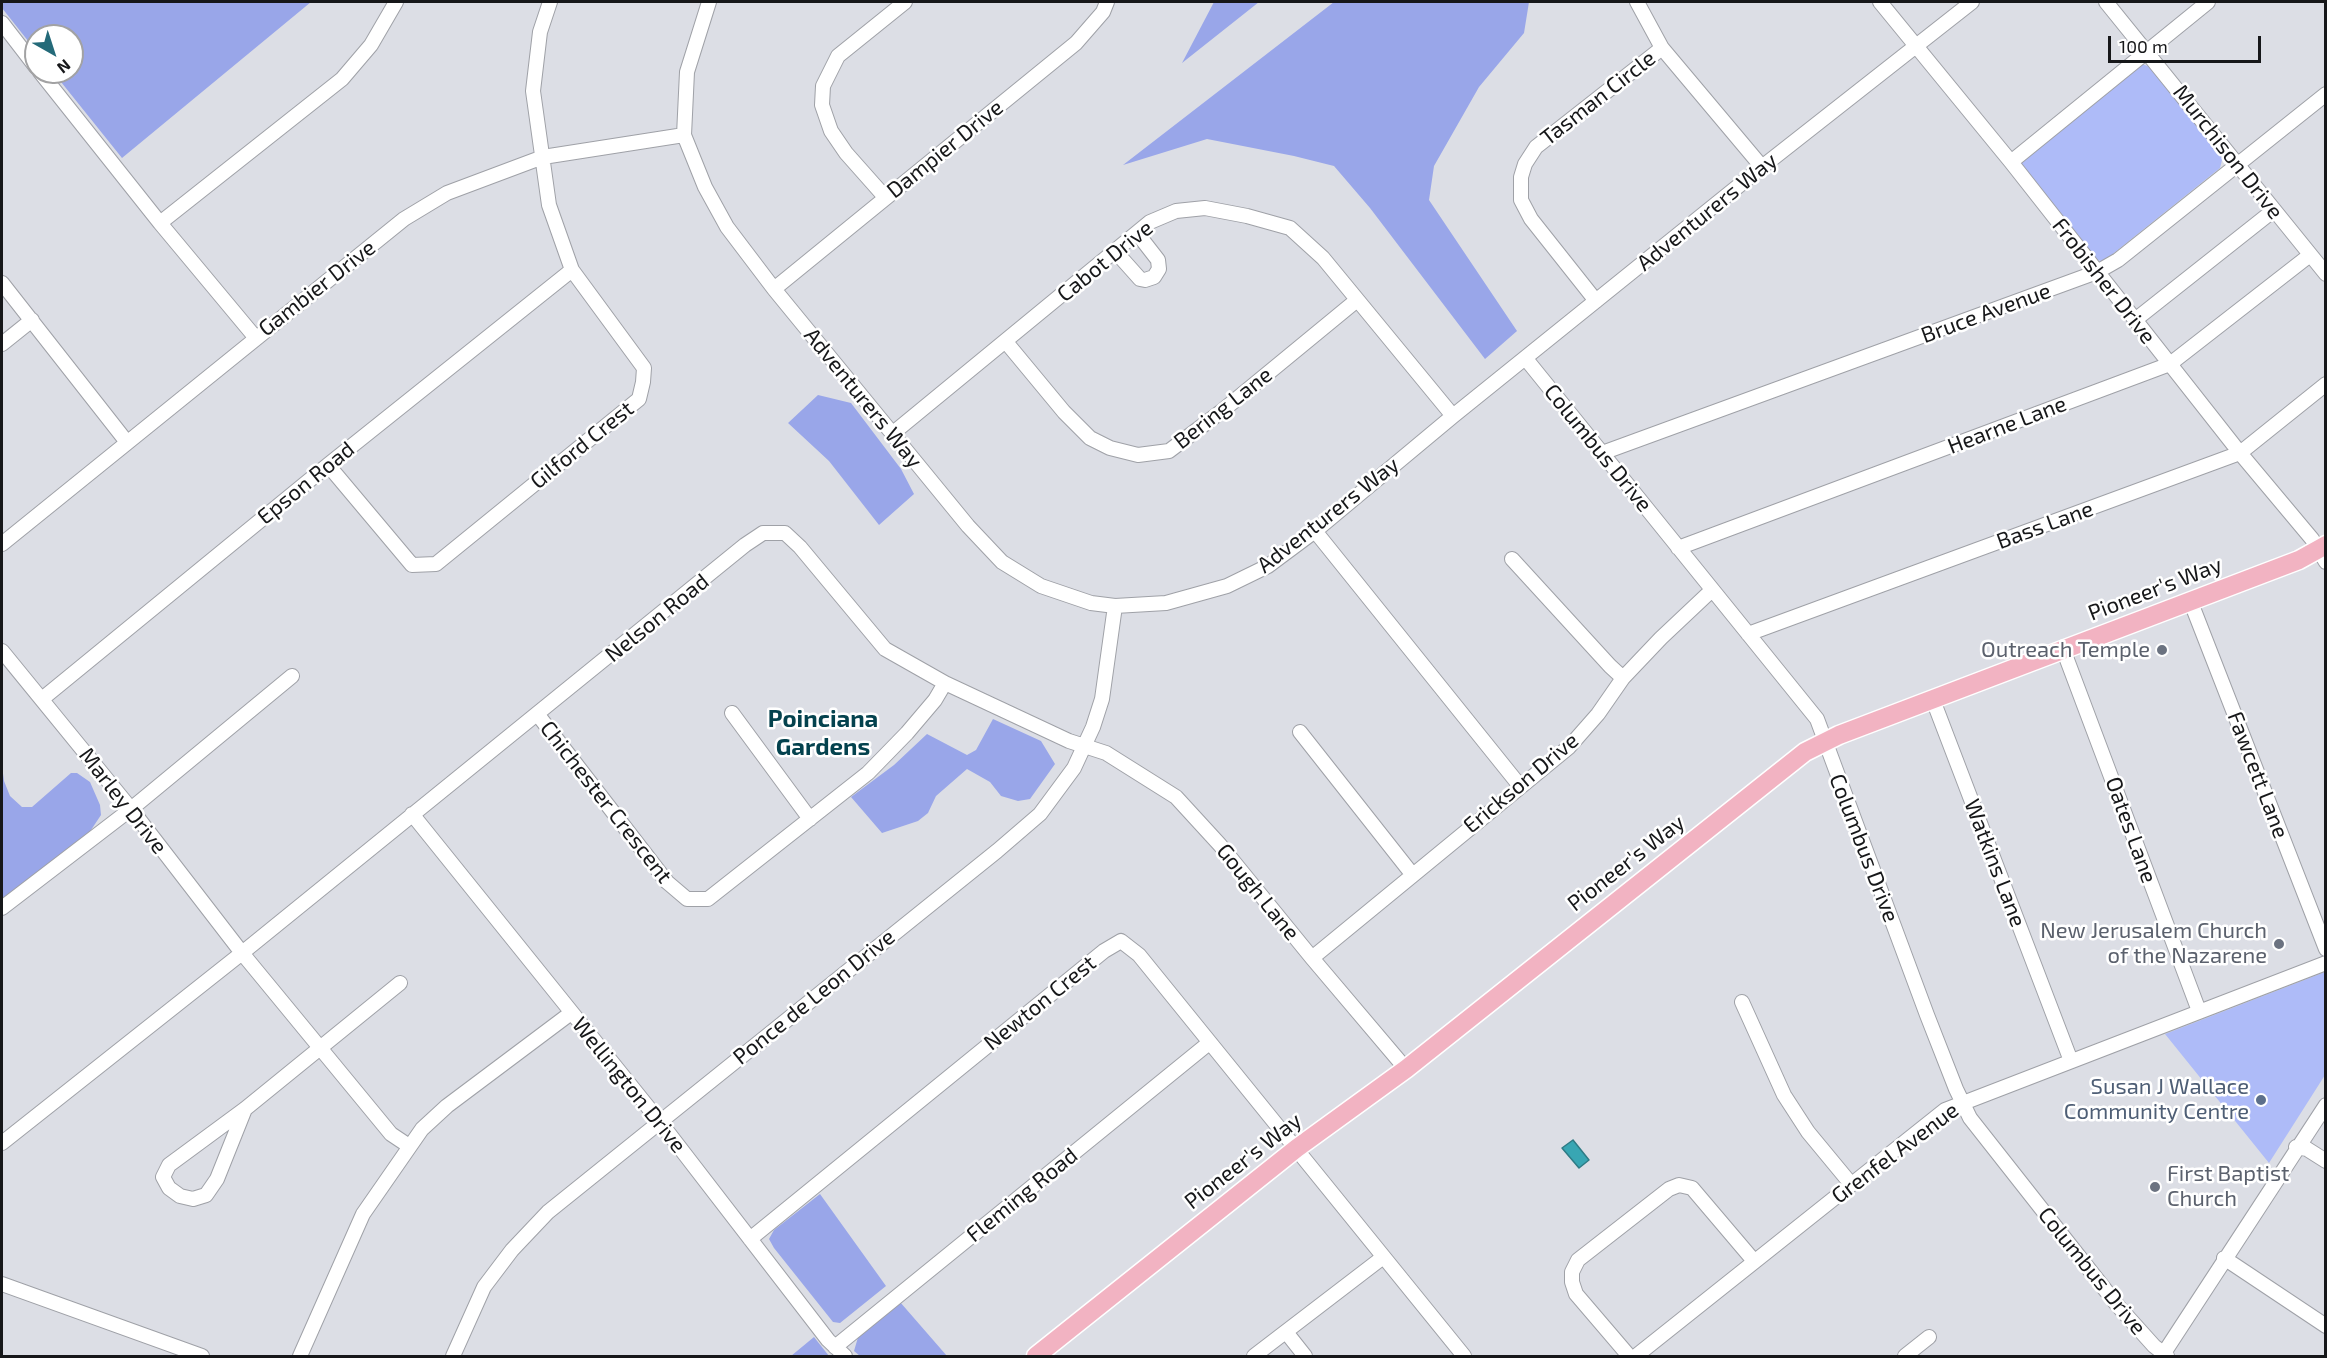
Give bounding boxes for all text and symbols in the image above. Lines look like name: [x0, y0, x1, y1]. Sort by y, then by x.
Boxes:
north arrow: [24, 24, 84, 84]
scale bar: [2111, 24, 2264, 62]
text: 100 m: [2119, 35, 2168, 57]
street label: Tasman Circle: [1535, 45, 1661, 151]
text: N: [54, 56, 75, 78]
street label: Murchison Drive: [2167, 80, 2289, 224]
street label: Dampier Drive: [882, 94, 1008, 204]
street label: Adventurers Way: [1632, 147, 1782, 277]
street label: Frobisher Drive: [2047, 213, 2161, 349]
street label: Cabot Drive: [1052, 215, 1158, 307]
street label: Gambier Drive: [253, 234, 381, 342]
street label: Bruce Avenue: [1918, 277, 2054, 349]
street label: Adventurers Way: [798, 323, 928, 473]
street label: Bering Lane: [1169, 361, 1277, 455]
street label: Columbus Drive: [1538, 379, 1658, 517]
street label: Hearne Lane: [1944, 390, 2070, 460]
street label: Gilford Crest: [525, 395, 639, 495]
street label: Epson Road: [252, 436, 360, 530]
street label: Adventurers Way: [1252, 451, 1404, 579]
street label: Bass Lane: [1993, 495, 2097, 555]
street label: Pioneer's Way: [2084, 551, 2226, 627]
street label: Nelson Road: [600, 568, 714, 668]
place label: Outreach Temple: [1981, 637, 2150, 663]
marker: Outreach Temple: [2155, 643, 2169, 657]
district label: Poinciana Gardens: [768, 705, 878, 761]
street label: Fawcett Lane: [2222, 708, 2294, 842]
street label: Chichester Crescent: [534, 716, 678, 888]
street label: Erickson Drive: [1458, 727, 1584, 839]
street label: Marley Drive: [73, 743, 173, 859]
street label: Columbus Drive: [1824, 770, 1904, 926]
street label: Oates Lane: [2100, 773, 2162, 887]
street label: Watkins Lane: [1959, 795, 2031, 931]
street label: Pioneer's Way: [1562, 809, 1690, 917]
street label: Gough Lane: [1211, 838, 1305, 946]
place label: New Jerusalem Church of the Nazarene: [2040, 918, 2267, 969]
street label: Ponce de Leon Drive: [728, 924, 900, 1070]
marker: New Jerusalem Church of the Nazarene: [2272, 937, 2286, 951]
street label: Newton Crest: [979, 950, 1101, 1056]
street label: Wellington Drive: [566, 1012, 692, 1158]
place label: Susan J Wallace Community Centre: [2064, 1074, 2249, 1126]
marker: Susan J Wallace Community Centre: [2254, 1093, 2268, 1107]
street label: Grenfel Avenue: [1826, 1097, 1964, 1209]
street label: Pioneer's Way: [1179, 1107, 1307, 1215]
street label: Fleming Road: [961, 1142, 1083, 1248]
place label: First Baptist Church: [2167, 1161, 2289, 1212]
marker: First Baptist Church: [2148, 1180, 2162, 1194]
street label: Columbus Drive: [2032, 1202, 2152, 1340]

